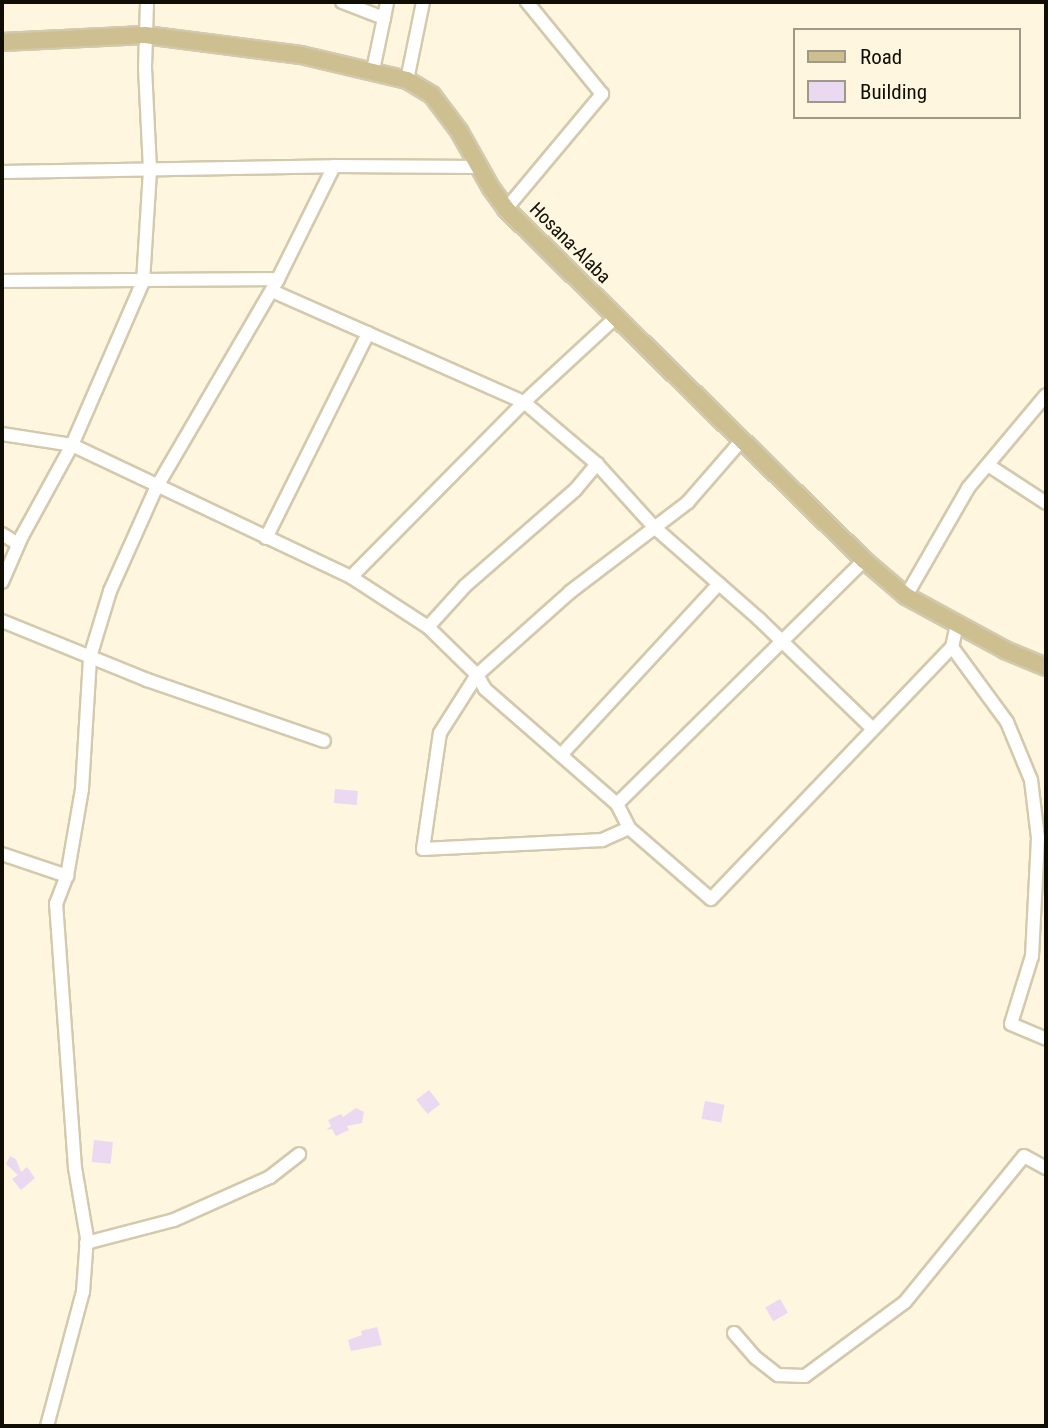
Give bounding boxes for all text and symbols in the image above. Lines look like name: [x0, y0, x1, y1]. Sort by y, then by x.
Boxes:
legend: [792, 28, 1020, 119]
text: Road: [860, 45, 902, 69]
text: Building: [860, 80, 927, 104]
street label: Hosana-Alaba: [525, 198, 615, 288]

